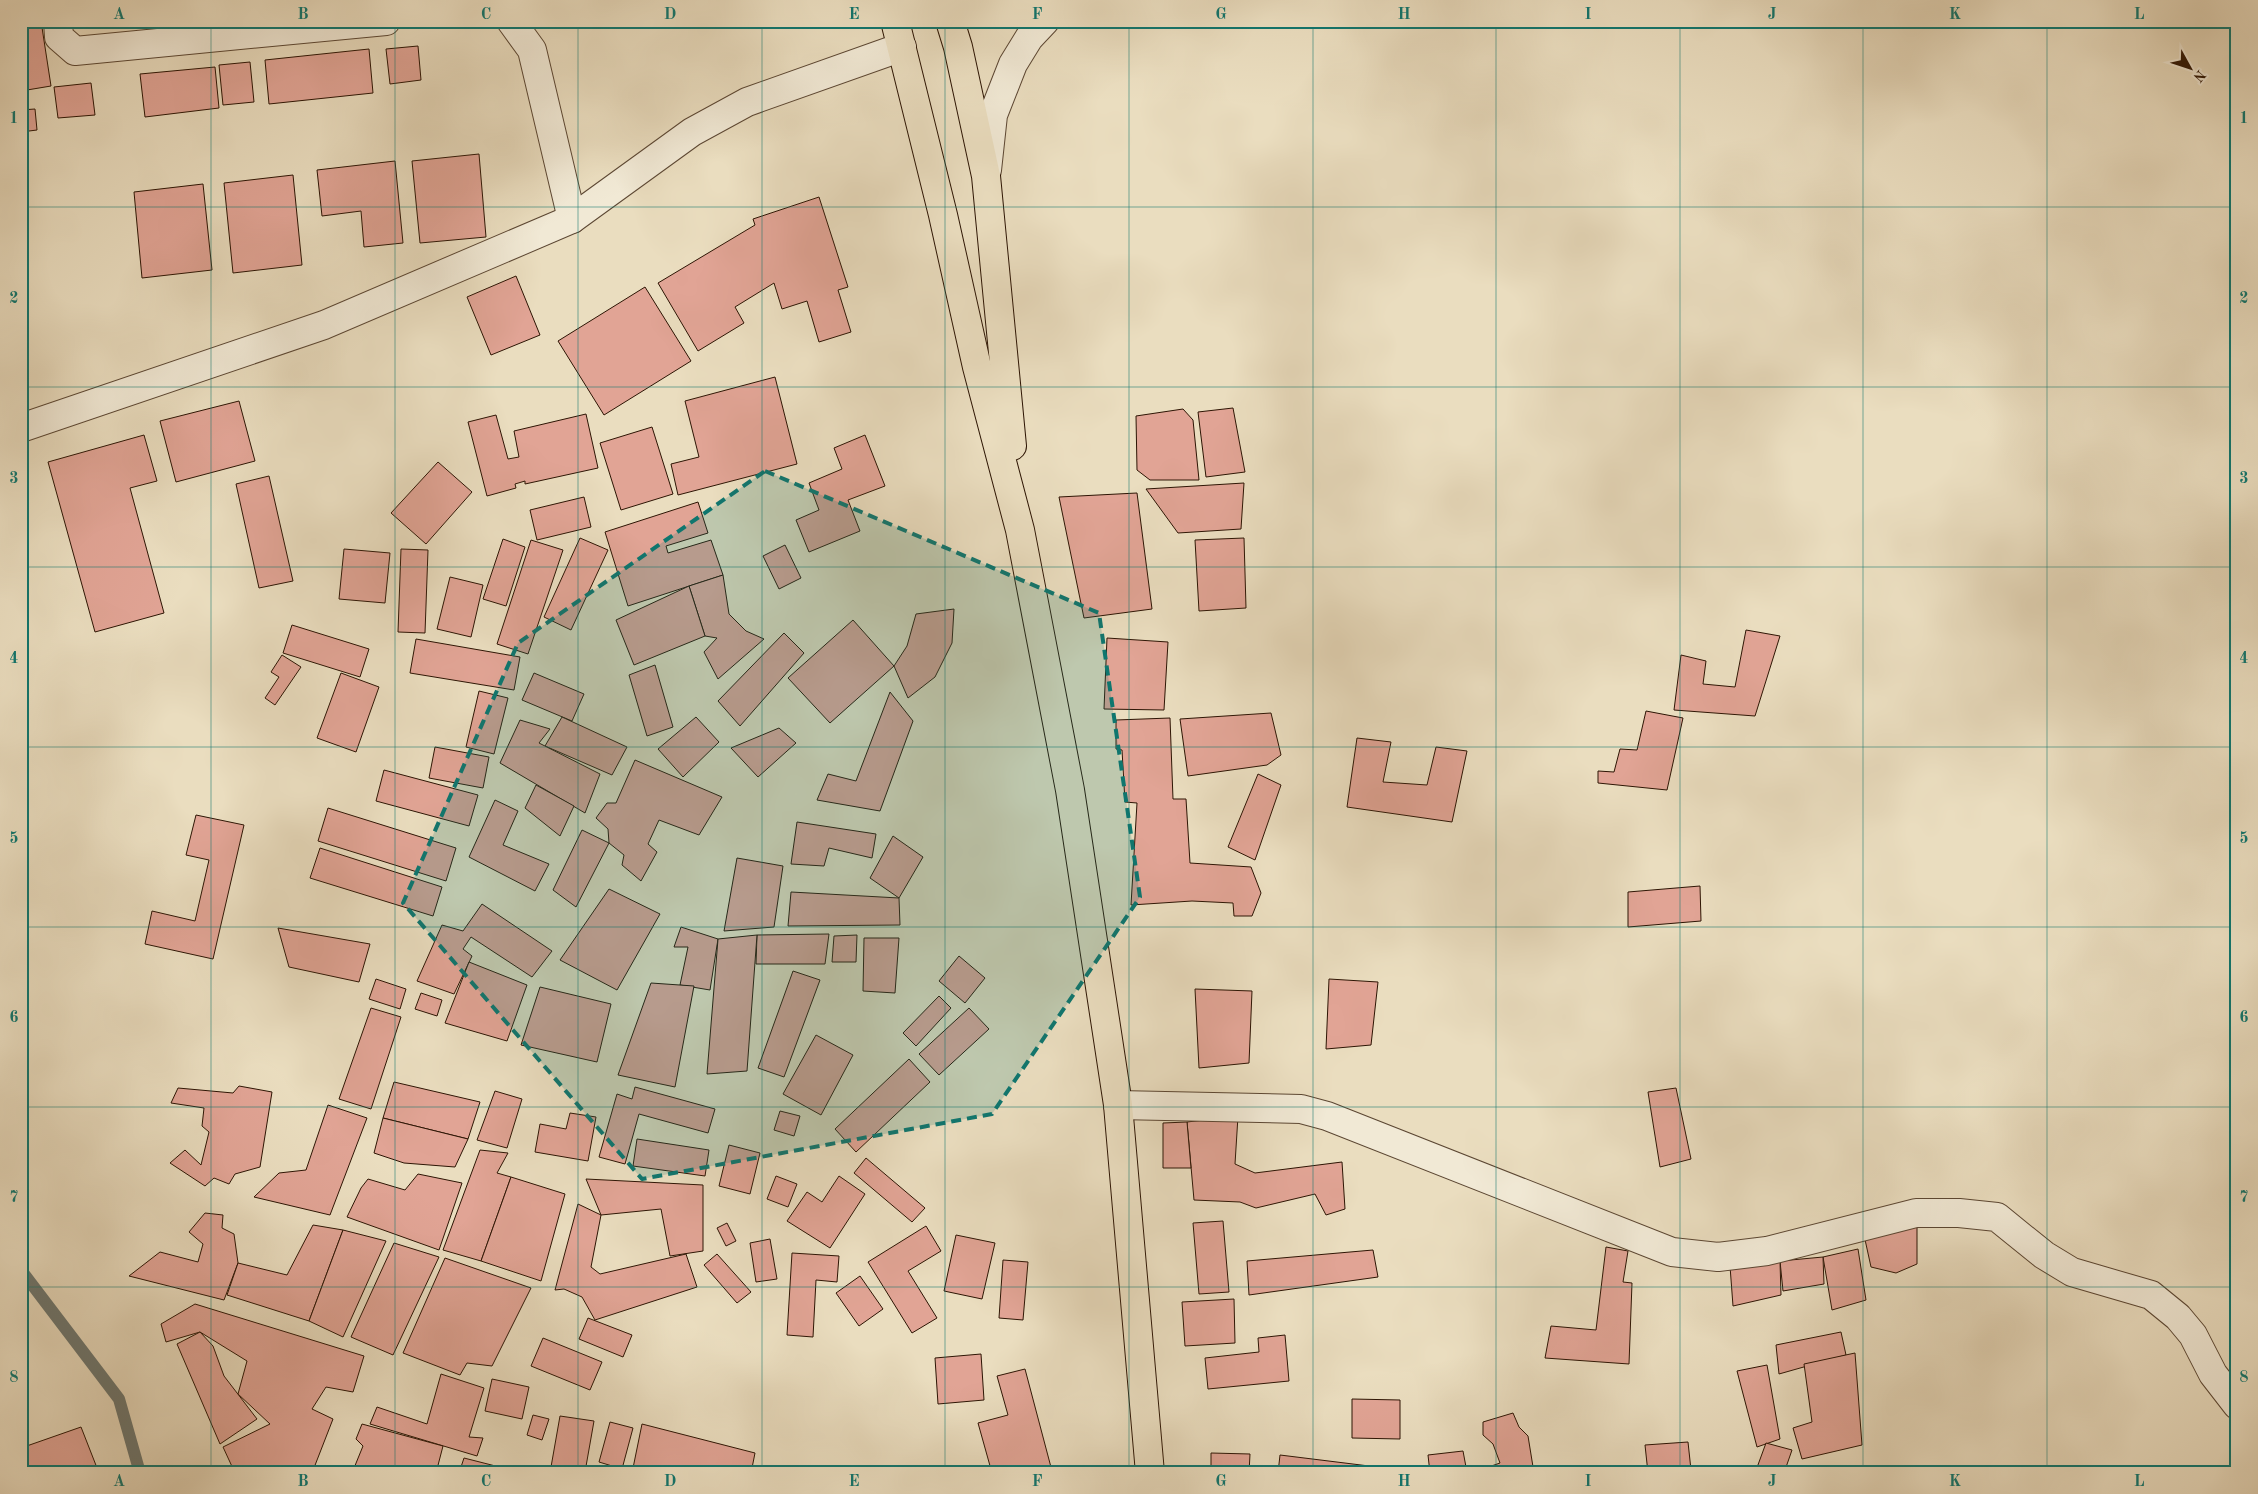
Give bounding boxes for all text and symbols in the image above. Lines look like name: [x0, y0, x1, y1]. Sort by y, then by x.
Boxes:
text: A: [113, 7, 125, 23]
text: B: [297, 7, 309, 23]
text: C: [481, 7, 491, 23]
text: D: [664, 7, 676, 23]
text: E: [848, 7, 860, 23]
text: F: [1032, 7, 1043, 23]
text: G: [1215, 7, 1227, 23]
text: H: [1397, 7, 1411, 23]
text: I: [1584, 7, 1592, 23]
text: J: [1768, 7, 1777, 23]
text: K: [1949, 7, 1961, 23]
text: L: [2134, 7, 2145, 23]
north arrow: [2166, 42, 2216, 92]
text: N: [2190, 67, 2208, 85]
text: 1: [9, 111, 19, 127]
text: 1: [2239, 111, 2249, 127]
text: 2: [9, 291, 19, 307]
text: 2: [2239, 291, 2249, 307]
text: 3: [9, 471, 19, 487]
text: 3: [2239, 471, 2249, 487]
text: 4: [9, 651, 19, 667]
text: 4: [2239, 651, 2249, 667]
text: 5: [9, 831, 19, 847]
text: 5: [2239, 831, 2249, 847]
text: 6: [9, 1010, 19, 1026]
text: 6: [2239, 1010, 2249, 1026]
text: 7: [9, 1190, 19, 1206]
text: 7: [2239, 1190, 2249, 1206]
text: 8: [9, 1370, 19, 1386]
text: 8: [2239, 1370, 2249, 1386]
text: A: [113, 1474, 125, 1490]
text: B: [297, 1474, 309, 1490]
text: C: [481, 1474, 491, 1490]
text: D: [664, 1474, 676, 1490]
text: E: [848, 1474, 860, 1490]
text: F: [1032, 1474, 1043, 1490]
text: G: [1215, 1474, 1227, 1490]
text: H: [1397, 1474, 1411, 1490]
text: I: [1584, 1474, 1592, 1490]
text: J: [1768, 1474, 1777, 1490]
text: K: [1949, 1474, 1961, 1490]
text: L: [2134, 1474, 2145, 1490]

